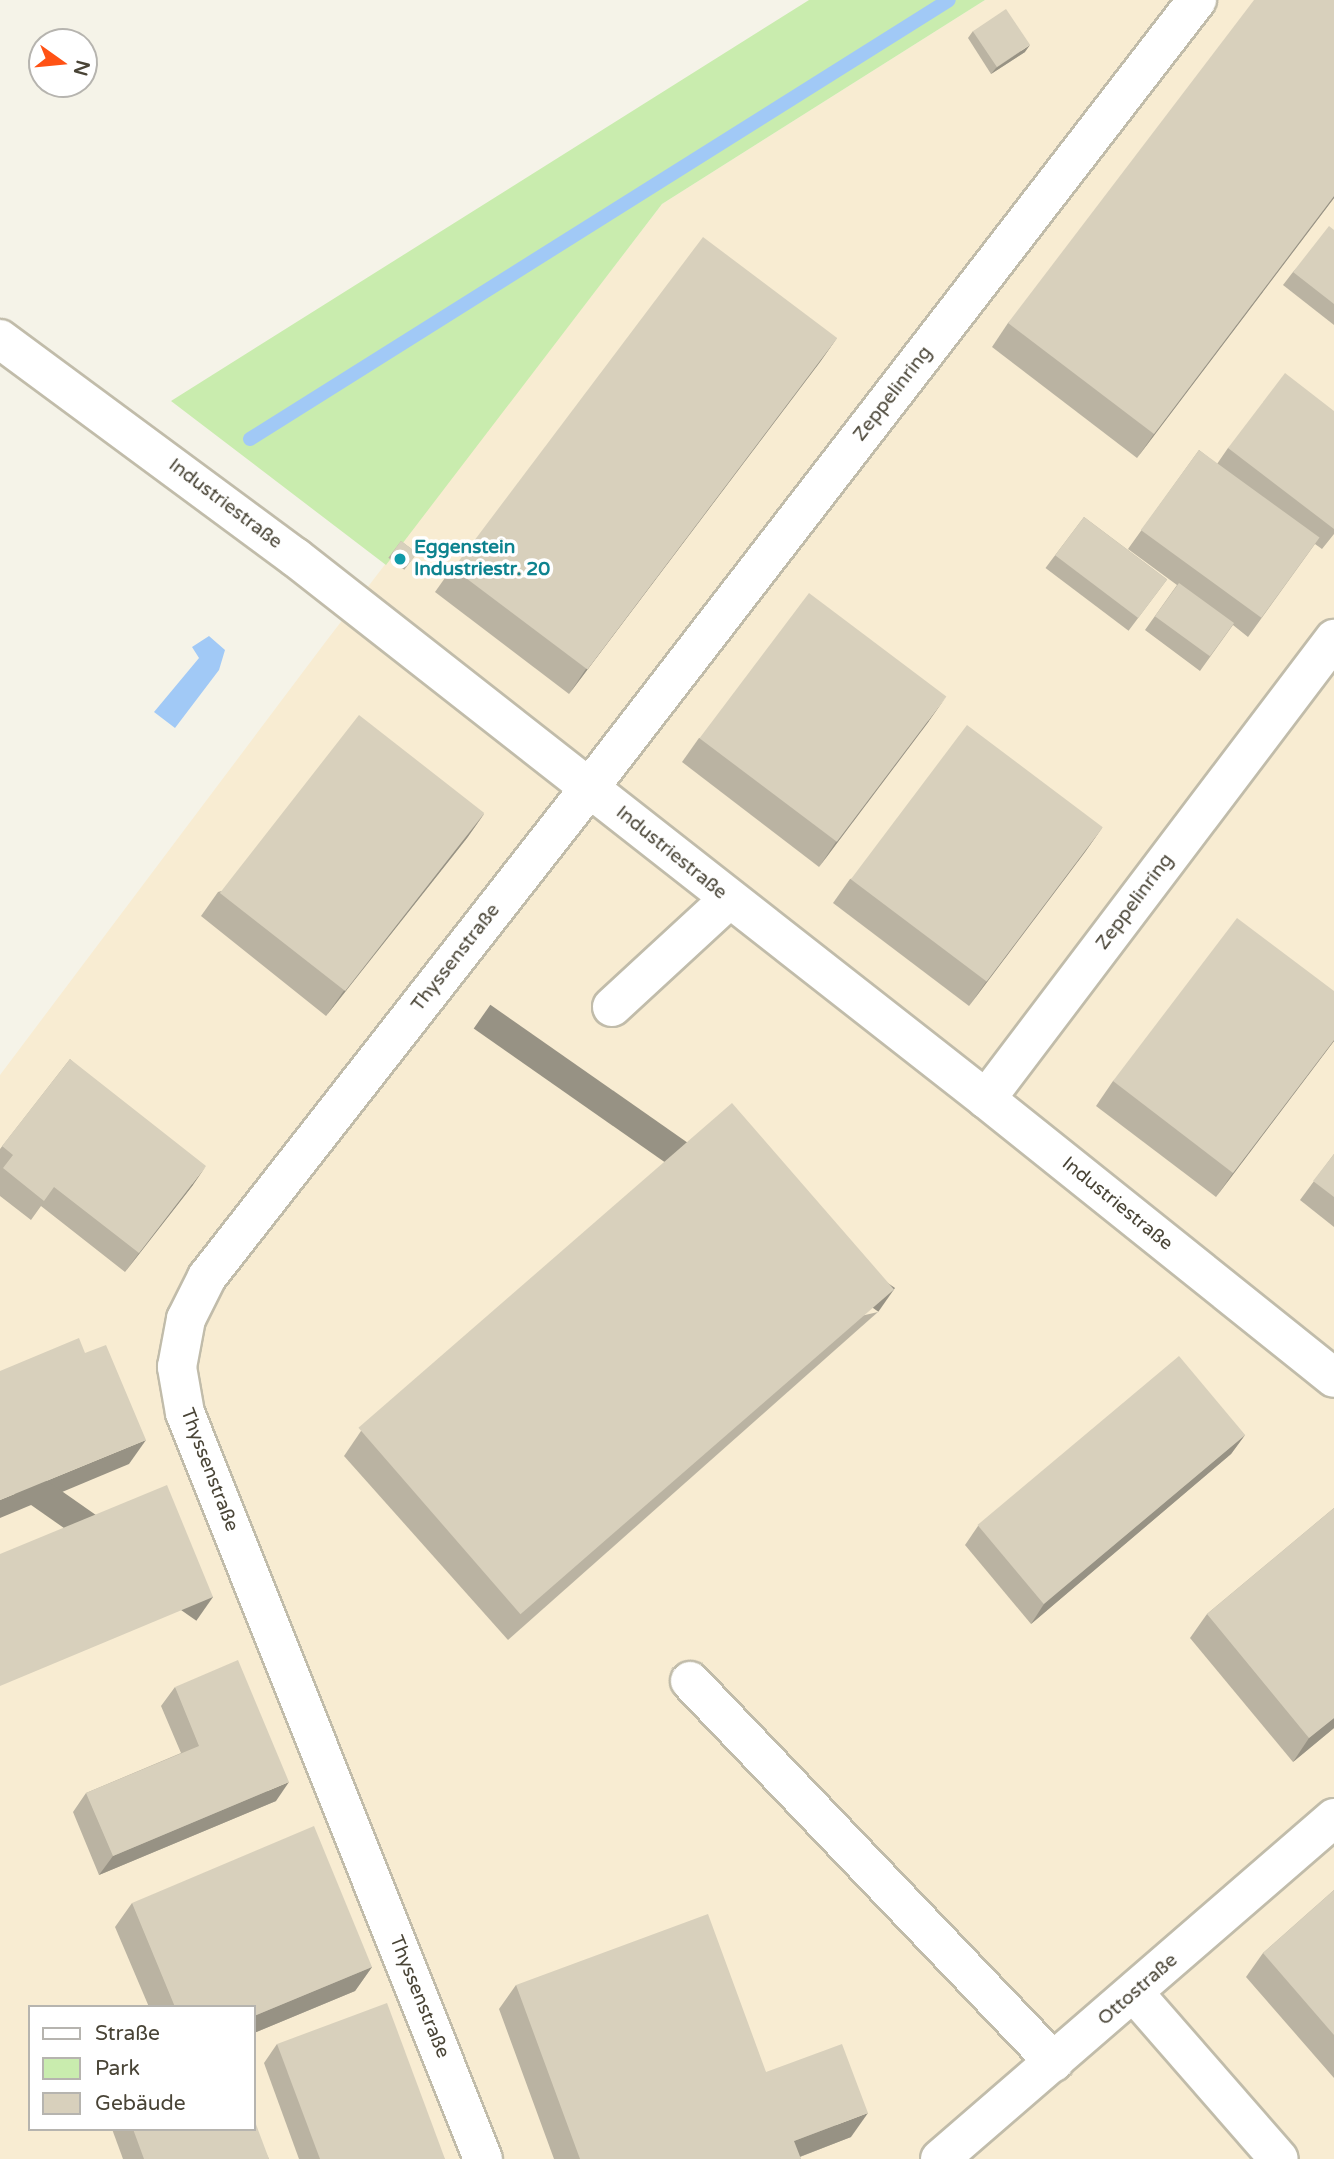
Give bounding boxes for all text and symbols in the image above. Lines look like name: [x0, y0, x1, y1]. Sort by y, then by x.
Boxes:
north arrow: [28, 28, 98, 98]
text: N: [69, 58, 94, 78]
street label: Zeppelinring: [849, 342, 937, 446]
street label: Industriestraße: [164, 454, 286, 554]
place label: Eggenstein Industriestr. 20: [414, 537, 550, 581]
marker: Eggenstein Industriestr. 20: [392, 551, 408, 567]
street label: Industriestraße: [611, 801, 731, 905]
street label: Zeppelinring: [1092, 850, 1178, 954]
street label: Thyssenstraße: [407, 900, 505, 1016]
street label: Industriestraße: [1057, 1152, 1177, 1256]
street label: Thyssenstraße: [175, 1405, 243, 1535]
street label: Thyssenstraße: [384, 1932, 454, 2062]
street label: Ottostraße: [1094, 1949, 1182, 2031]
legend: [28, 2005, 256, 2131]
text: Straße: [95, 2021, 160, 2046]
text: Park: [95, 2056, 140, 2081]
text: Gebäude: [95, 2091, 186, 2116]

